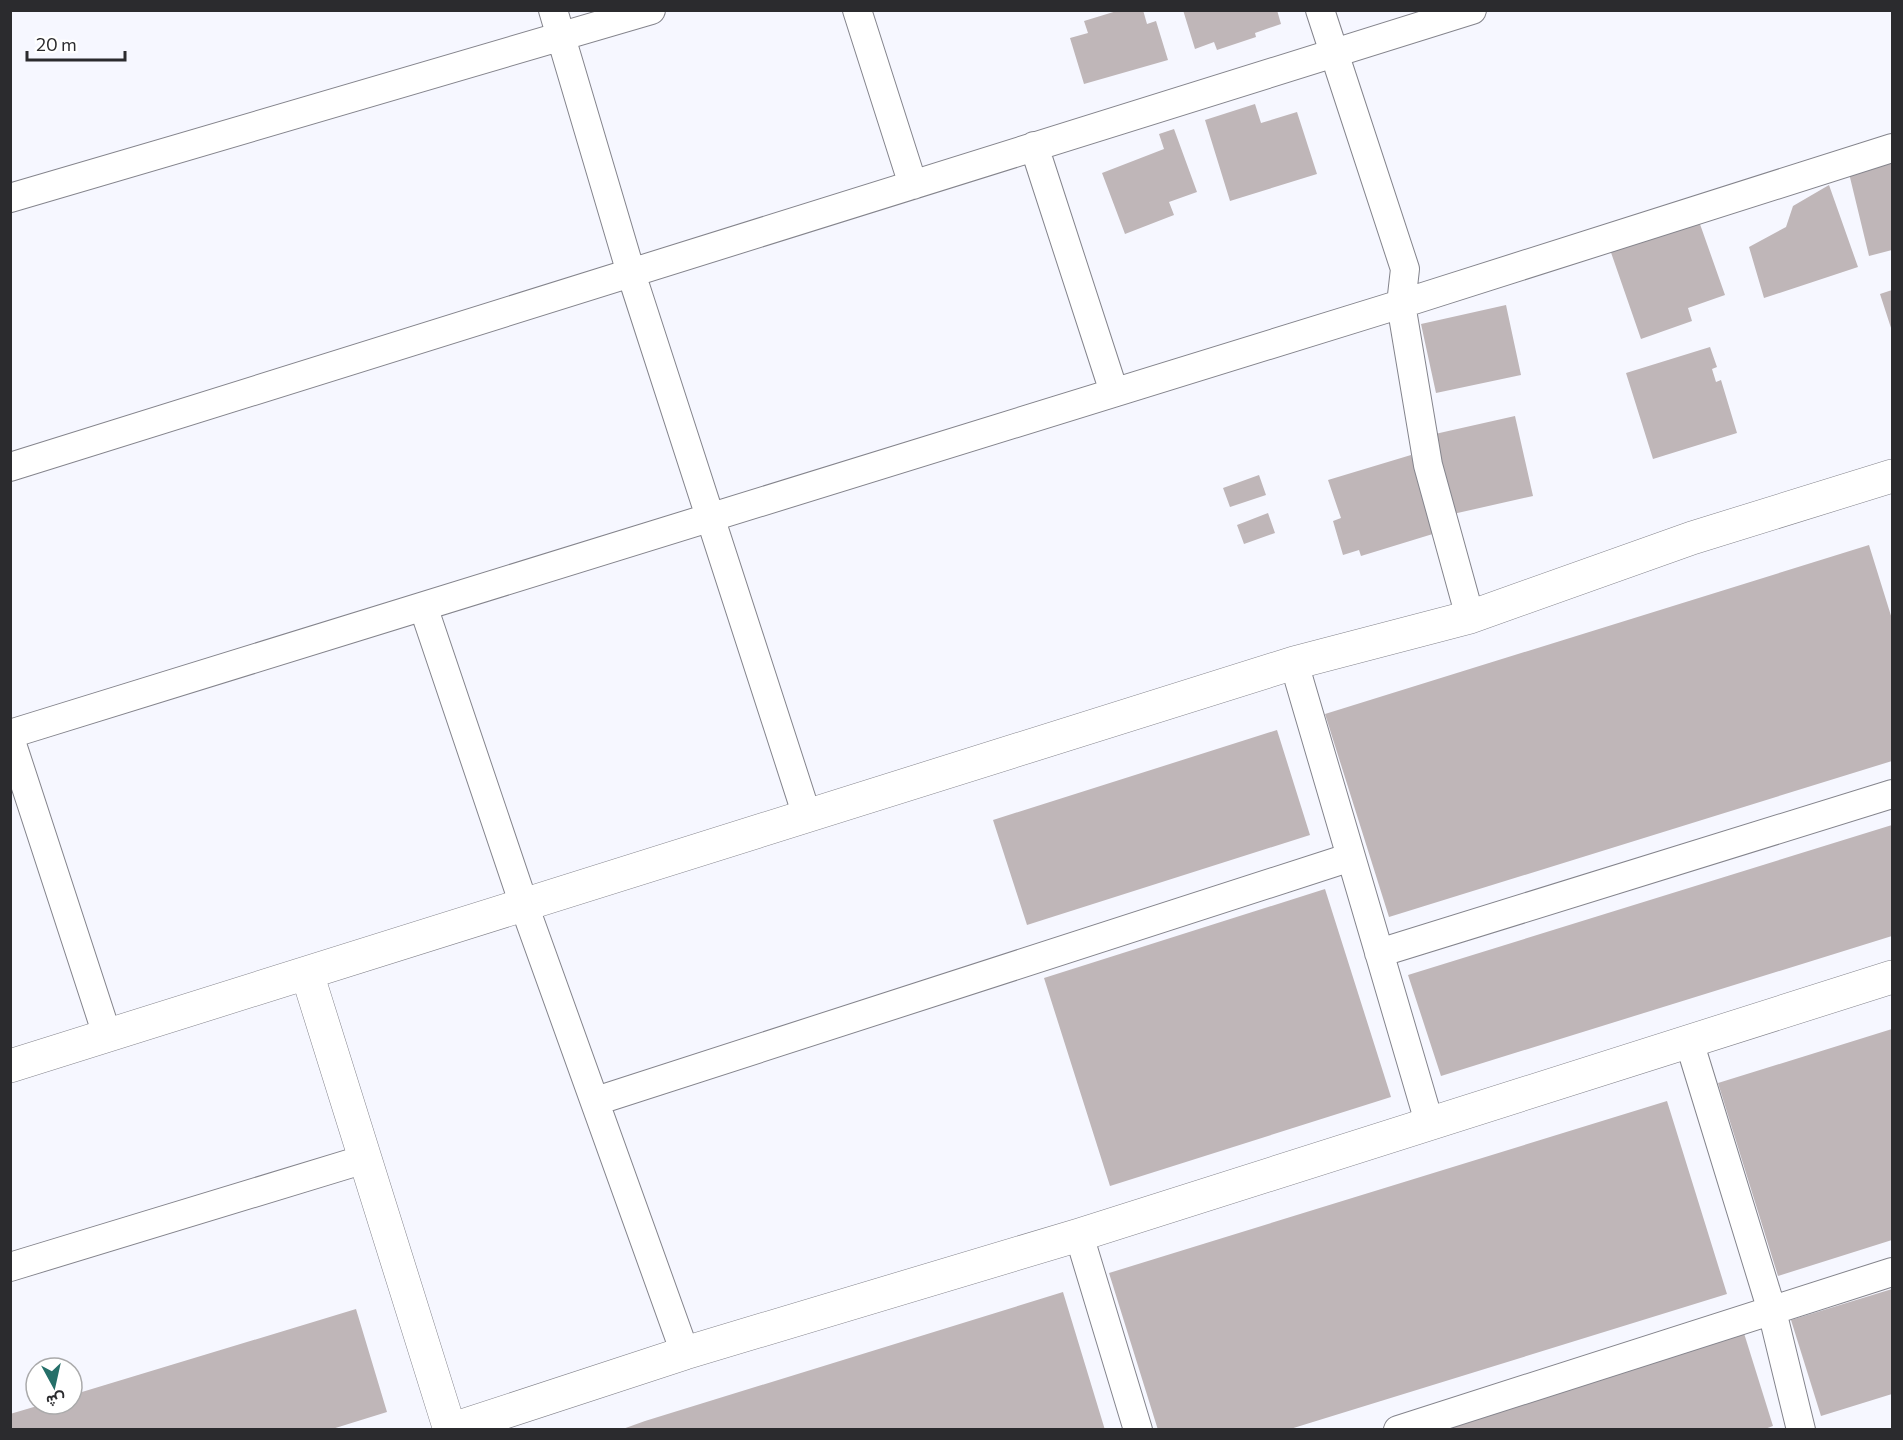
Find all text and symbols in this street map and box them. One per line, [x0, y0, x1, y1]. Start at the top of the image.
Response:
scale bar [27, 24, 124, 62]
text: 20 m [36, 33, 77, 55]
north arrow [24, 1356, 84, 1416]
text: ش [45, 1390, 67, 1412]

